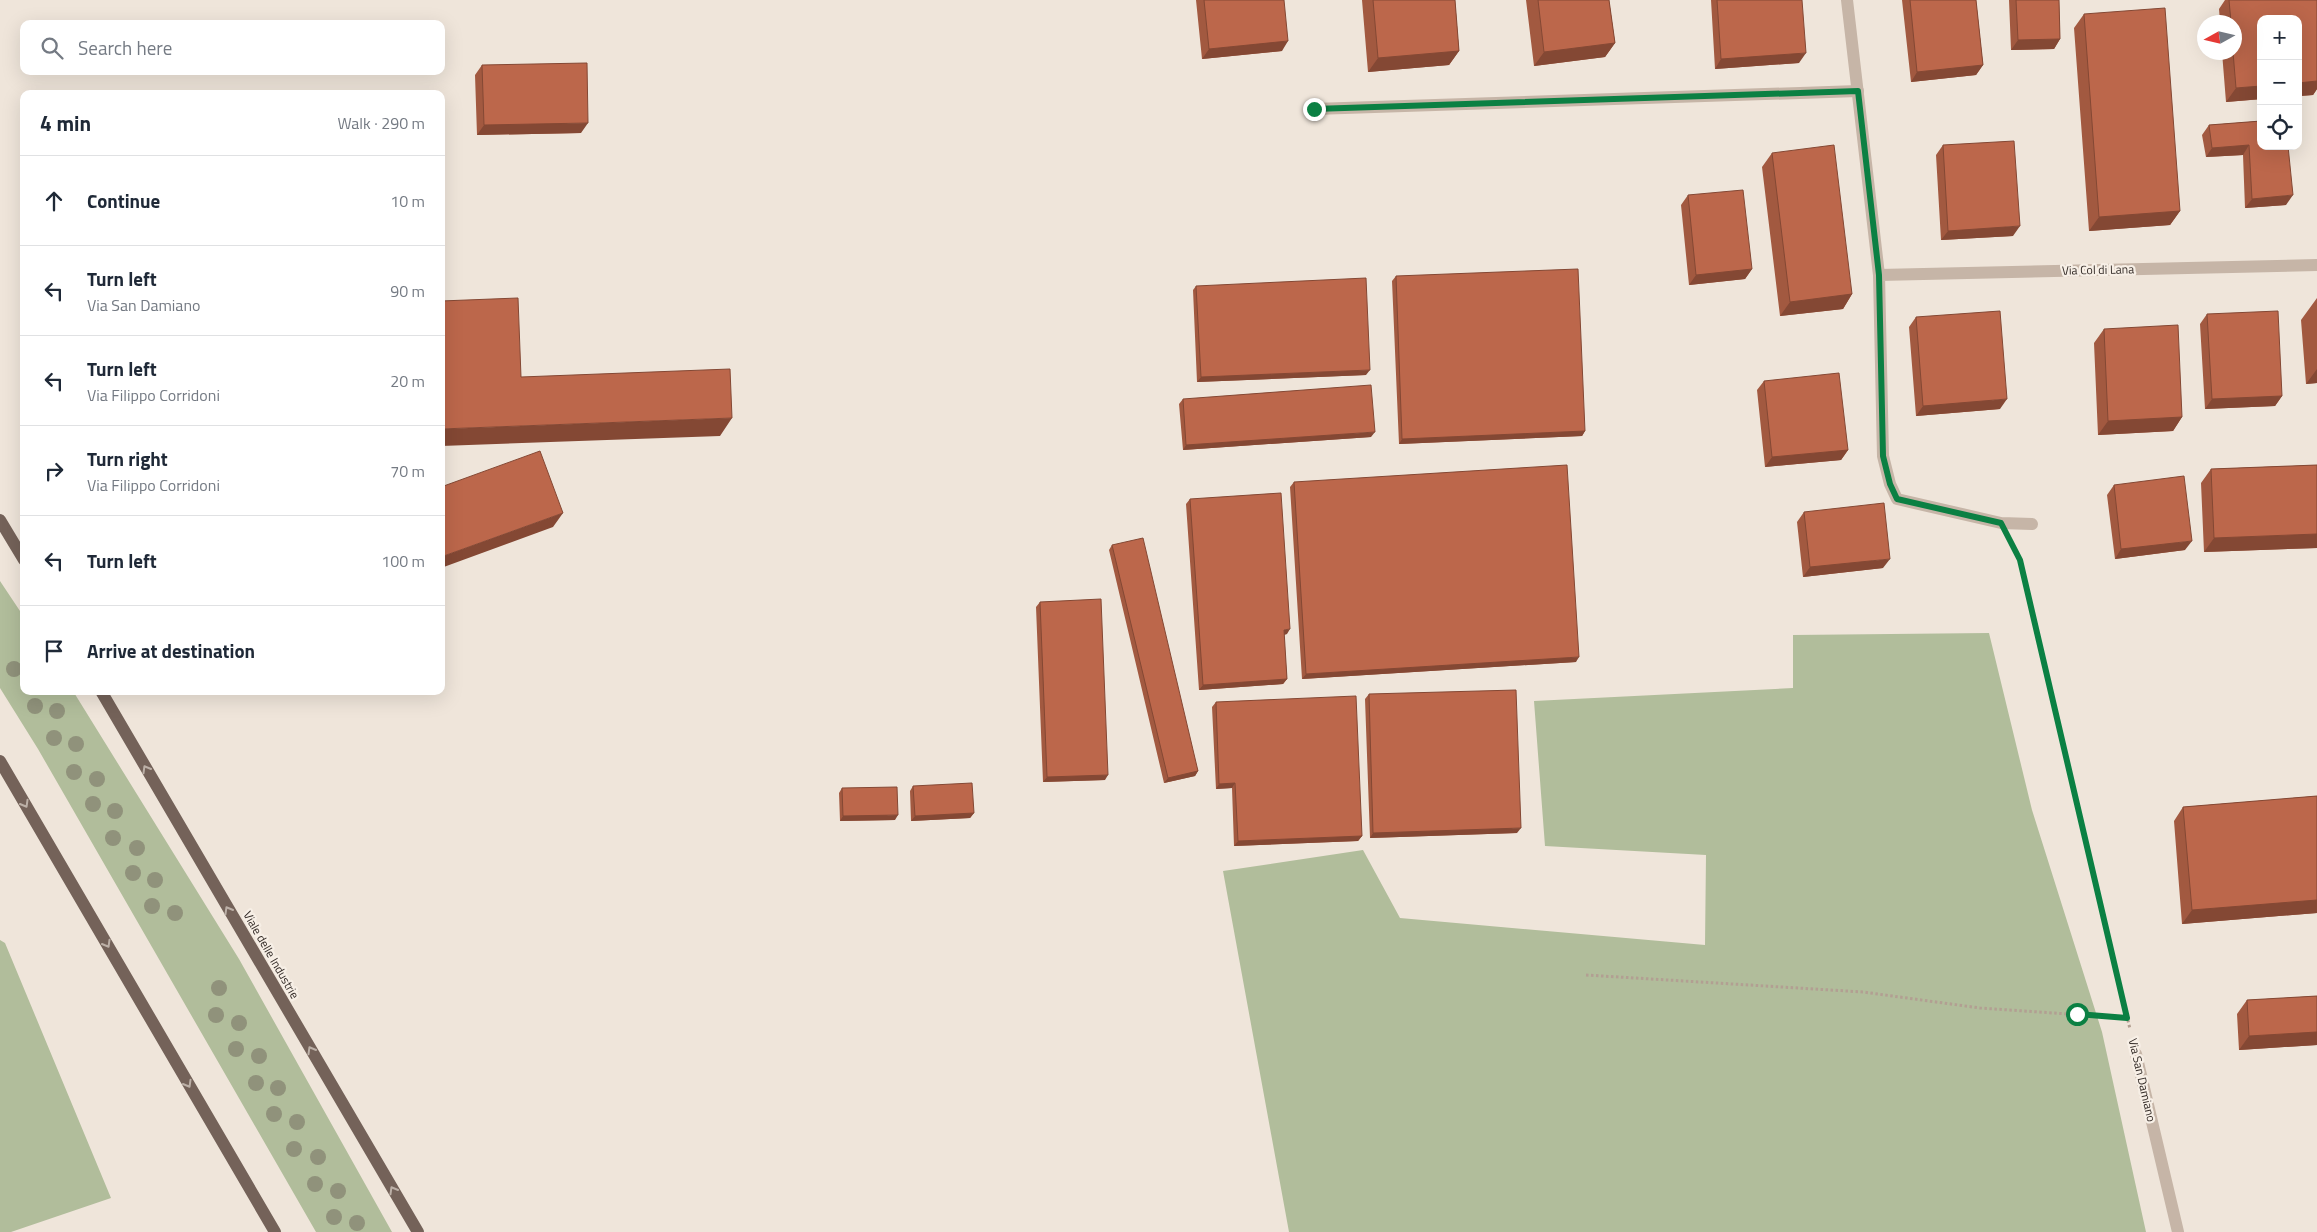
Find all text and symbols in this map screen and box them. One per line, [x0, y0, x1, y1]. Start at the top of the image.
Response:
north arrow [2197, 15, 2242, 60]
map controls [2257, 15, 2302, 150]
button: + [2257, 15, 2302, 60]
search box [20, 20, 445, 75]
text: Search here [78, 33, 172, 62]
icon: search [38, 34, 66, 62]
button: − [2257, 60, 2302, 105]
route end [1303, 98, 1326, 121]
button: locate [2257, 105, 2302, 150]
text: 4 min [40, 107, 91, 139]
text: Walk · 290 m [337, 111, 425, 135]
text: Continue [87, 186, 160, 215]
icon: ahead [40, 187, 68, 215]
text: 10 m [390, 189, 425, 213]
street label: Via Col di Lana [2062, 259, 2134, 280]
text: Turn left [87, 264, 157, 293]
icon: left [40, 277, 68, 305]
text: 90 m [390, 279, 425, 303]
text: Via San Damiano [87, 293, 200, 317]
text: Turn left [87, 354, 157, 383]
icon: left [40, 367, 68, 395]
text: 20 m [390, 369, 425, 393]
text: Via Filippo Corridoni [87, 383, 220, 407]
text: Turn right [87, 444, 168, 473]
icon: right [40, 457, 68, 485]
text: 70 m [390, 459, 425, 483]
text: Via Filippo Corridoni [87, 473, 220, 497]
text: Turn left [87, 546, 157, 575]
icon: left [40, 547, 68, 575]
text: 100 m [381, 549, 425, 573]
text: Arrive at destination [87, 636, 255, 665]
icon: arrive [40, 637, 68, 665]
one-way arrow [143, 766, 153, 775]
one-way arrow [18, 798, 28, 807]
one-way arrow [225, 906, 235, 915]
street label: Viale delle Industrie [239, 907, 304, 1002]
one-way arrow [100, 938, 110, 947]
route start [2066, 1003, 2089, 1026]
street label: Via San Damiano [2124, 1036, 2161, 1123]
one-way arrow [307, 1046, 317, 1055]
one-way arrow [182, 1079, 192, 1088]
one-way arrow [389, 1186, 399, 1195]

